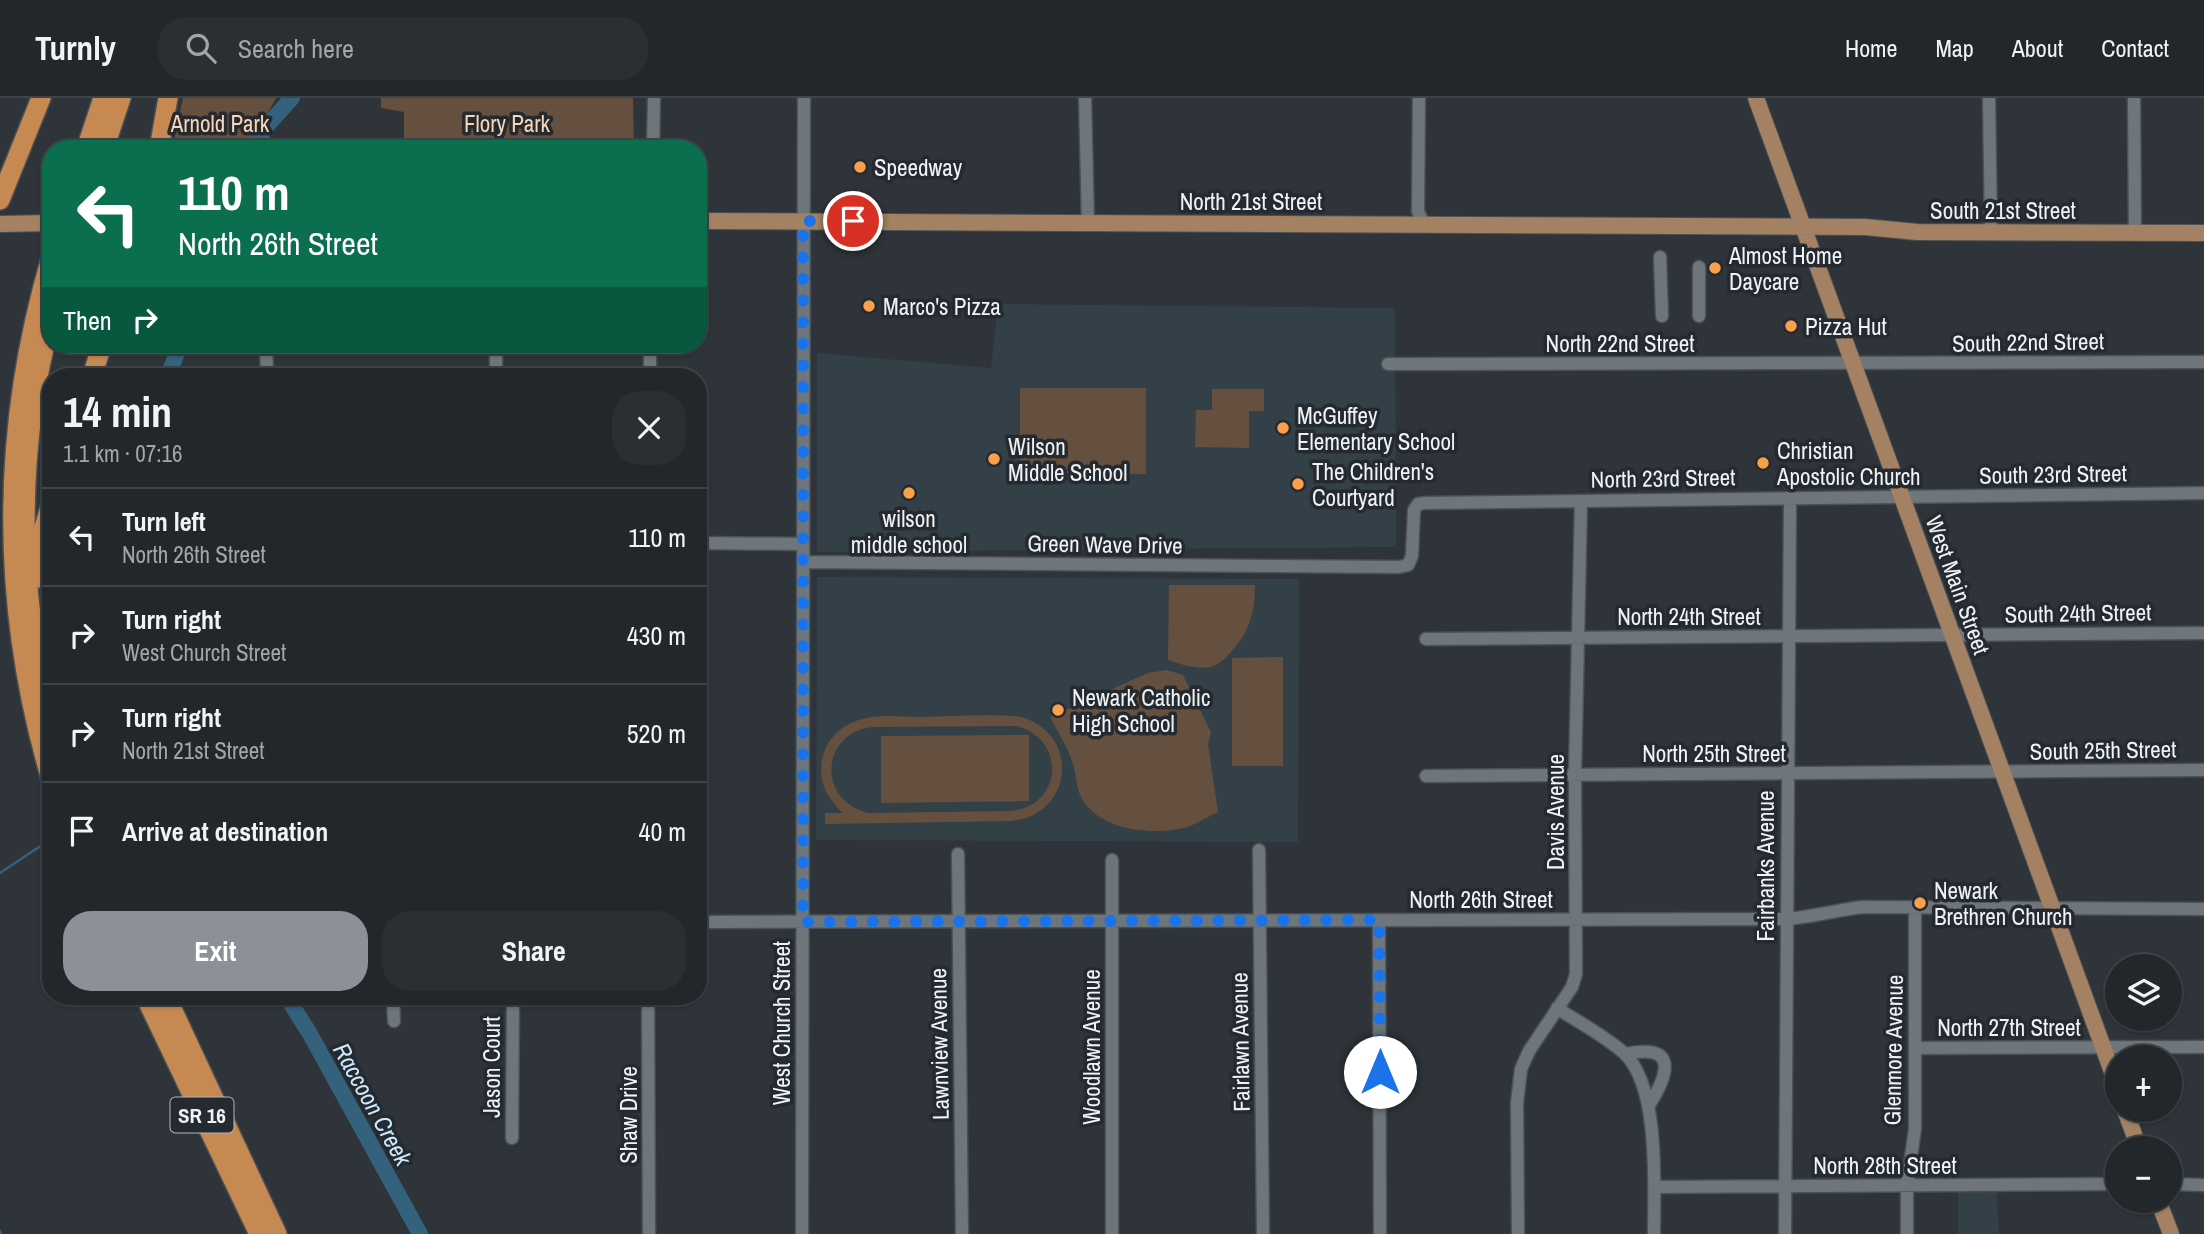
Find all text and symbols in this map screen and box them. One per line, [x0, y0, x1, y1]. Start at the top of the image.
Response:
search box [158, 17, 648, 80]
text: Turnly [35, 26, 116, 70]
icon: search [182, 29, 220, 67]
text: Search here [238, 31, 354, 66]
text: Home [1845, 32, 1897, 64]
text: Map [1935, 32, 1974, 64]
text: About [2012, 32, 2063, 64]
text: Contact [2101, 32, 2169, 64]
park label: Arnold Park [170, 108, 270, 139]
park label: Flory Park [464, 108, 551, 139]
place label: Speedway [874, 152, 963, 183]
text: 110 m [178, 159, 290, 225]
marker: Speedway [852, 159, 868, 175]
icon: left [63, 168, 154, 259]
street label: North 21st Street [1180, 186, 1322, 217]
pin [823, 191, 883, 251]
street label: South 21st Street [1930, 195, 2076, 226]
icon: arrive [834, 202, 872, 240]
text: North 26th Street [178, 222, 378, 265]
place label: Almost Home Daycare [1728, 240, 1842, 297]
marker: Almost Home Daycare [1707, 260, 1723, 276]
place label: Marco's Pizza [883, 291, 1001, 322]
marker: Marco's Pizza [861, 298, 877, 314]
icon: right [126, 301, 164, 339]
text: Then [63, 303, 112, 338]
place label: Pizza Hut [1805, 311, 1887, 342]
marker: Pizza Hut [1783, 318, 1799, 334]
street label: South 22nd Street [1952, 325, 2104, 359]
street label: North 22nd Street [1546, 328, 1694, 359]
text: 14 min [63, 384, 172, 440]
button: close [612, 391, 686, 465]
place label: McGuffey Elementary School [1297, 400, 1455, 457]
marker: McGuffey Elementary School [1275, 420, 1291, 436]
place label: Wilson Middle School [1008, 431, 1128, 488]
place label: Christian Apostolic Church [1776, 435, 1921, 492]
text: 1.1 km · 07:16 [63, 438, 183, 469]
marker: Wilson Middle School [986, 451, 1002, 467]
marker: Christian Apostolic Church [1755, 455, 1771, 471]
place label: The Children's Courtyard [1312, 456, 1434, 513]
street label: South 23rd Street [1979, 457, 2127, 491]
street label: North 23rd Street [1590, 461, 1736, 495]
marker: The Children's Courtyard [1290, 476, 1306, 492]
marker: wilson middle school [901, 485, 917, 501]
place label: wilson middle school [851, 503, 967, 560]
text: Turn left [122, 504, 206, 539]
street label: West Main Street [1919, 511, 1997, 659]
icon: left [63, 518, 101, 556]
text: 110 m [628, 520, 686, 555]
street label: Green Wave Drive [1027, 527, 1183, 561]
text: North 26th Street [122, 539, 266, 570]
street label: South 24th Street [2004, 596, 2152, 630]
street label: North 24th Street [1617, 601, 1761, 632]
text: Turn right [122, 602, 221, 637]
icon: right [63, 616, 101, 654]
text: 430 m [627, 618, 686, 653]
text: West Church Street [122, 637, 286, 668]
place label: Newark Catholic High School [1072, 682, 1210, 739]
text: Turn right [122, 700, 221, 735]
marker: Newark Catholic High School [1050, 702, 1066, 718]
icon: right [63, 714, 101, 752]
text: 520 m [627, 716, 686, 751]
street label: South 25th Street [2029, 733, 2177, 767]
text: North 21st Street [122, 735, 265, 766]
street label: North 25th Street [1642, 738, 1786, 769]
street label: Davis Avenue [1540, 754, 1571, 870]
street label: Fairbanks Avenue [1750, 791, 1781, 941]
icon: arrive [63, 812, 101, 850]
text: Arrive at destination [122, 814, 328, 849]
text: 40 m [639, 814, 686, 849]
place label: Newark Brethren Church [1934, 875, 2072, 932]
street label: North 26th Street [1409, 884, 1553, 915]
marker: Newark Brethren Church [1912, 895, 1928, 911]
button: Exit [63, 911, 368, 991]
button: Share [382, 911, 686, 991]
street label: West Church Street [766, 941, 797, 1105]
map controls [2105, 954, 2182, 1213]
button: layers [2105, 954, 2182, 1031]
street label: Lawnview Avenue [922, 968, 956, 1120]
street label: Woodlawn Avenue [1076, 969, 1107, 1125]
street label: Fairlawn Avenue [1223, 972, 1257, 1112]
street label: Glenmore Avenue [1876, 974, 1910, 1126]
street label: North 27th Street [1937, 1012, 2081, 1043]
street label: Jason Court [476, 1016, 507, 1118]
position arrow [1343, 1035, 1417, 1109]
water label: Raccoon Creek [326, 1037, 420, 1172]
button: + [2105, 1045, 2182, 1122]
street label: Shaw Drive [613, 1066, 644, 1164]
road number: SR 16 [170, 1098, 234, 1132]
button: − [2105, 1136, 2182, 1213]
street label: North 28th Street [1813, 1150, 1957, 1181]

